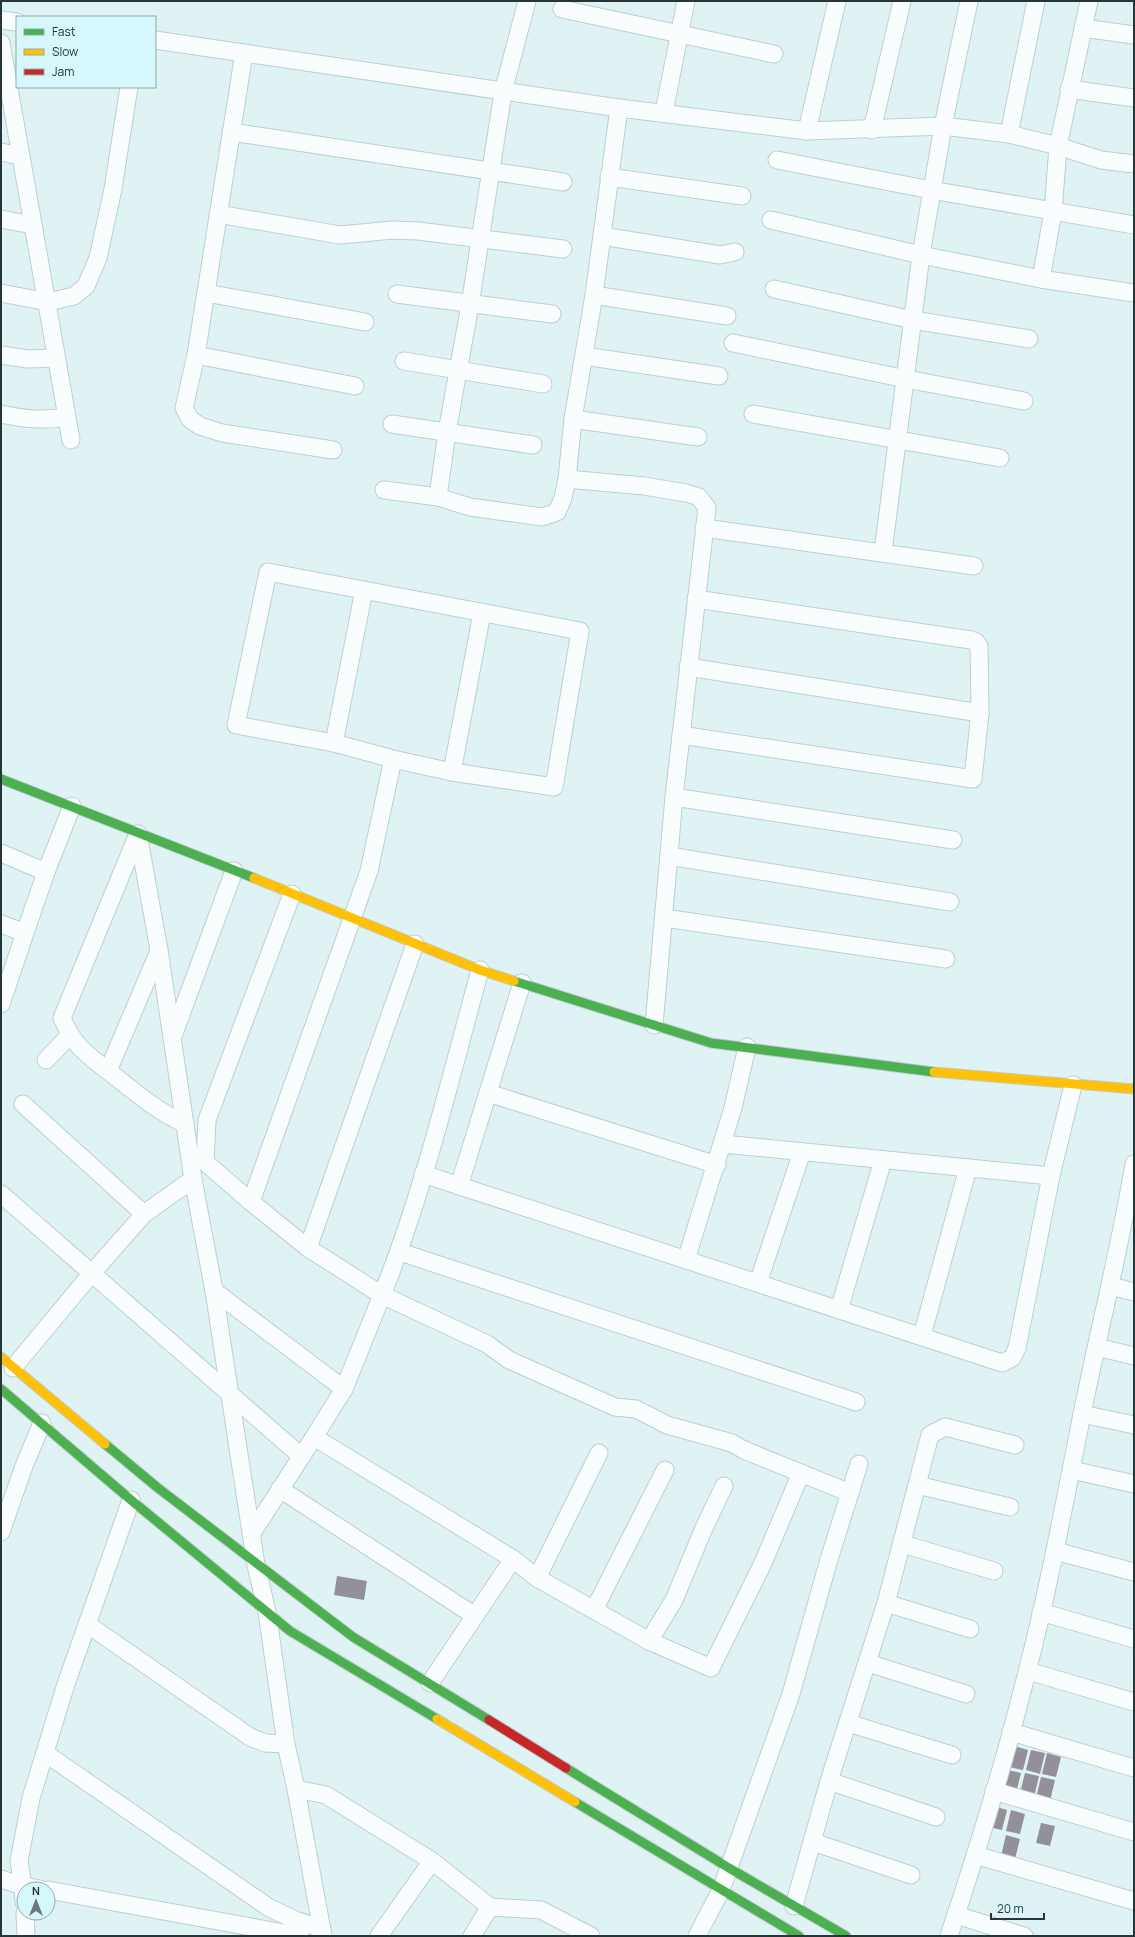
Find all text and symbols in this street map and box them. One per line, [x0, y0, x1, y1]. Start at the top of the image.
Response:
legend [16, 16, 156, 88]
text: Fast [52, 23, 76, 40]
text: Slow [52, 43, 78, 60]
text: Jam [52, 63, 74, 80]
north arrow [16, 1881, 56, 1921]
text: N [32, 1883, 40, 1898]
scale bar [991, 1895, 1044, 1921]
text: 20 m [997, 1900, 1024, 1917]

